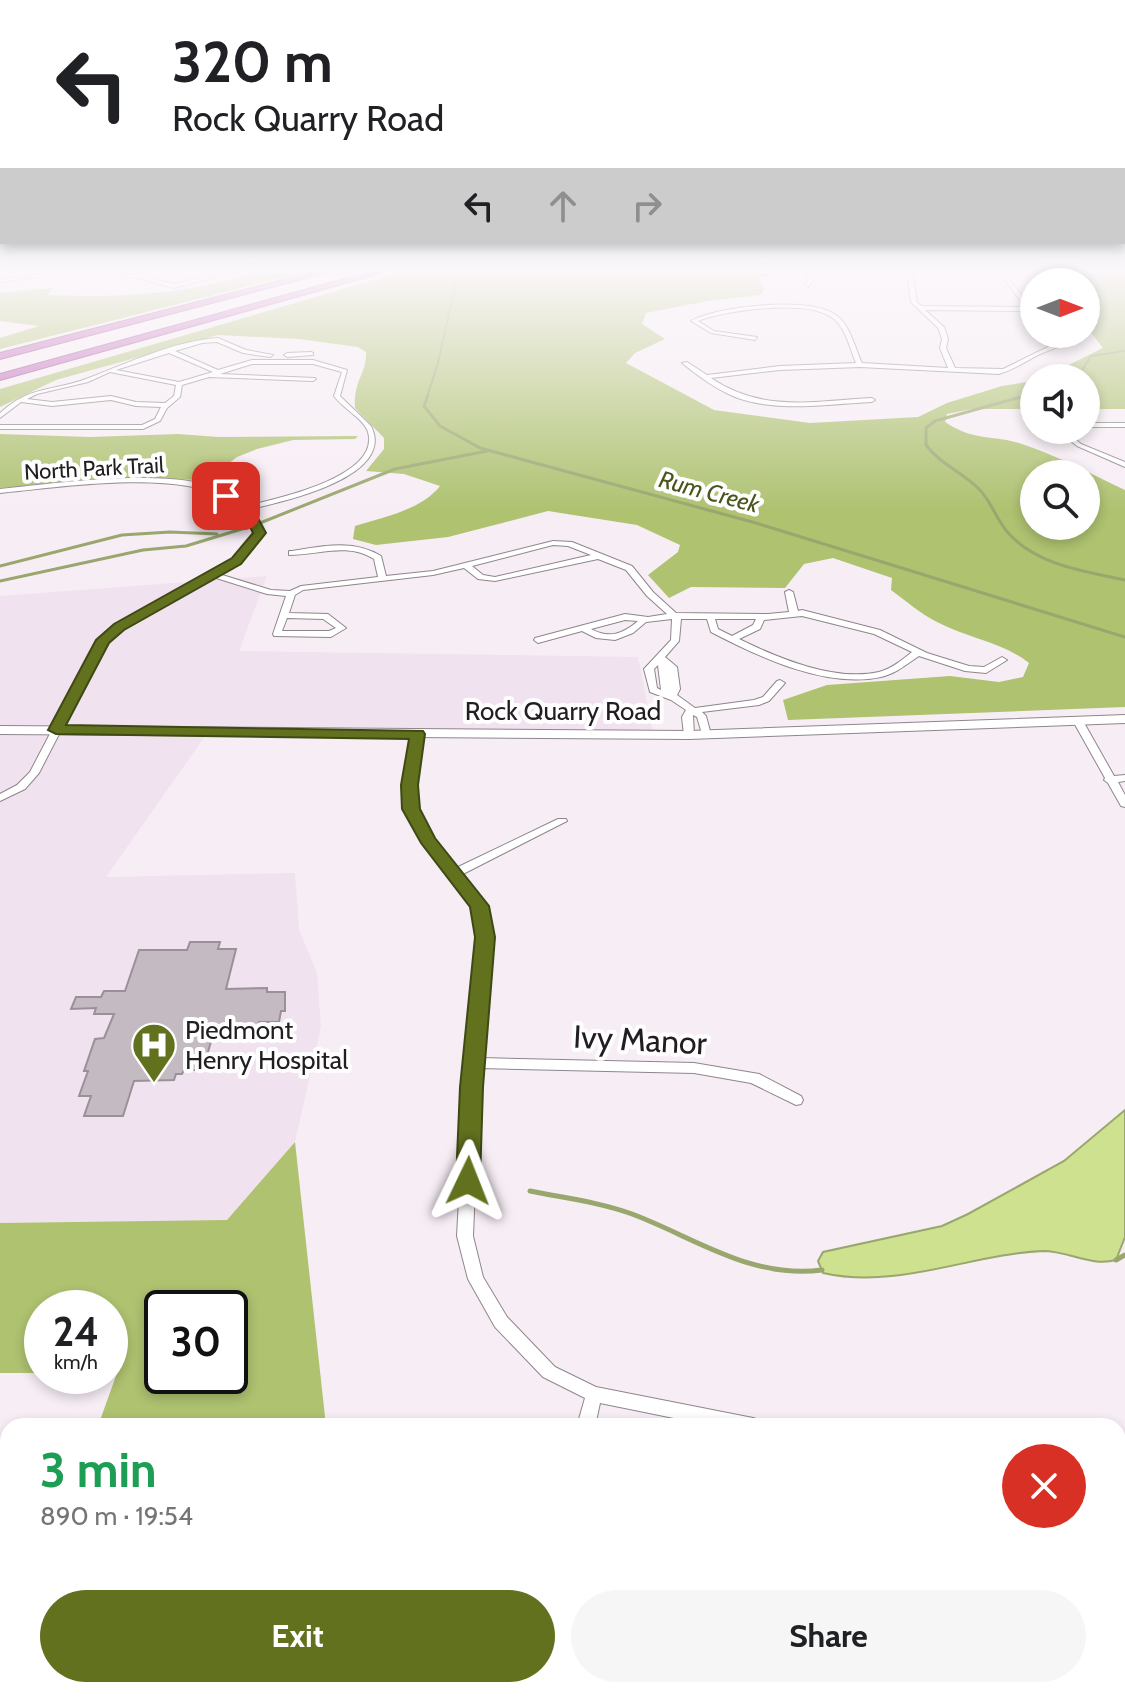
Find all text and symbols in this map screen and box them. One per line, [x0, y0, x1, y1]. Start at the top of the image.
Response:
text: 320 m [172, 28, 333, 96]
icon: left [40, 32, 144, 136]
text: Rock Quarry Road [172, 96, 444, 140]
icon: left [457, 184, 501, 228]
icon: ahead [541, 184, 585, 228]
icon: right [625, 184, 669, 228]
north arrow [1020, 268, 1100, 348]
map controls [1020, 268, 1100, 540]
button: sound [1020, 364, 1100, 444]
street label: North Park Trail [23, 451, 165, 486]
button: search [1020, 460, 1100, 540]
pin [192, 462, 260, 530]
water label: Rum Creek [656, 464, 763, 519]
icon: arrive [204, 474, 248, 518]
street label: Rock Quarry Road [465, 695, 661, 727]
place label: Piedmont Henry Hospital [185, 1014, 348, 1076]
street label: Ivy Manor [572, 1017, 709, 1063]
hospital icon: Piedmont Henry Hospital [130, 1021, 178, 1084]
position arrow [426, 1139, 510, 1223]
speed limit sign: 30 [144, 1290, 248, 1394]
text: 24 [53, 1307, 99, 1356]
text: km/h [54, 1350, 98, 1374]
text: 3 min [40, 1441, 156, 1499]
button: close [1002, 1444, 1086, 1528]
text: 890 m · 19:54 [40, 1500, 193, 1532]
button: Exit [40, 1590, 555, 1682]
button: Share [571, 1590, 1086, 1682]

